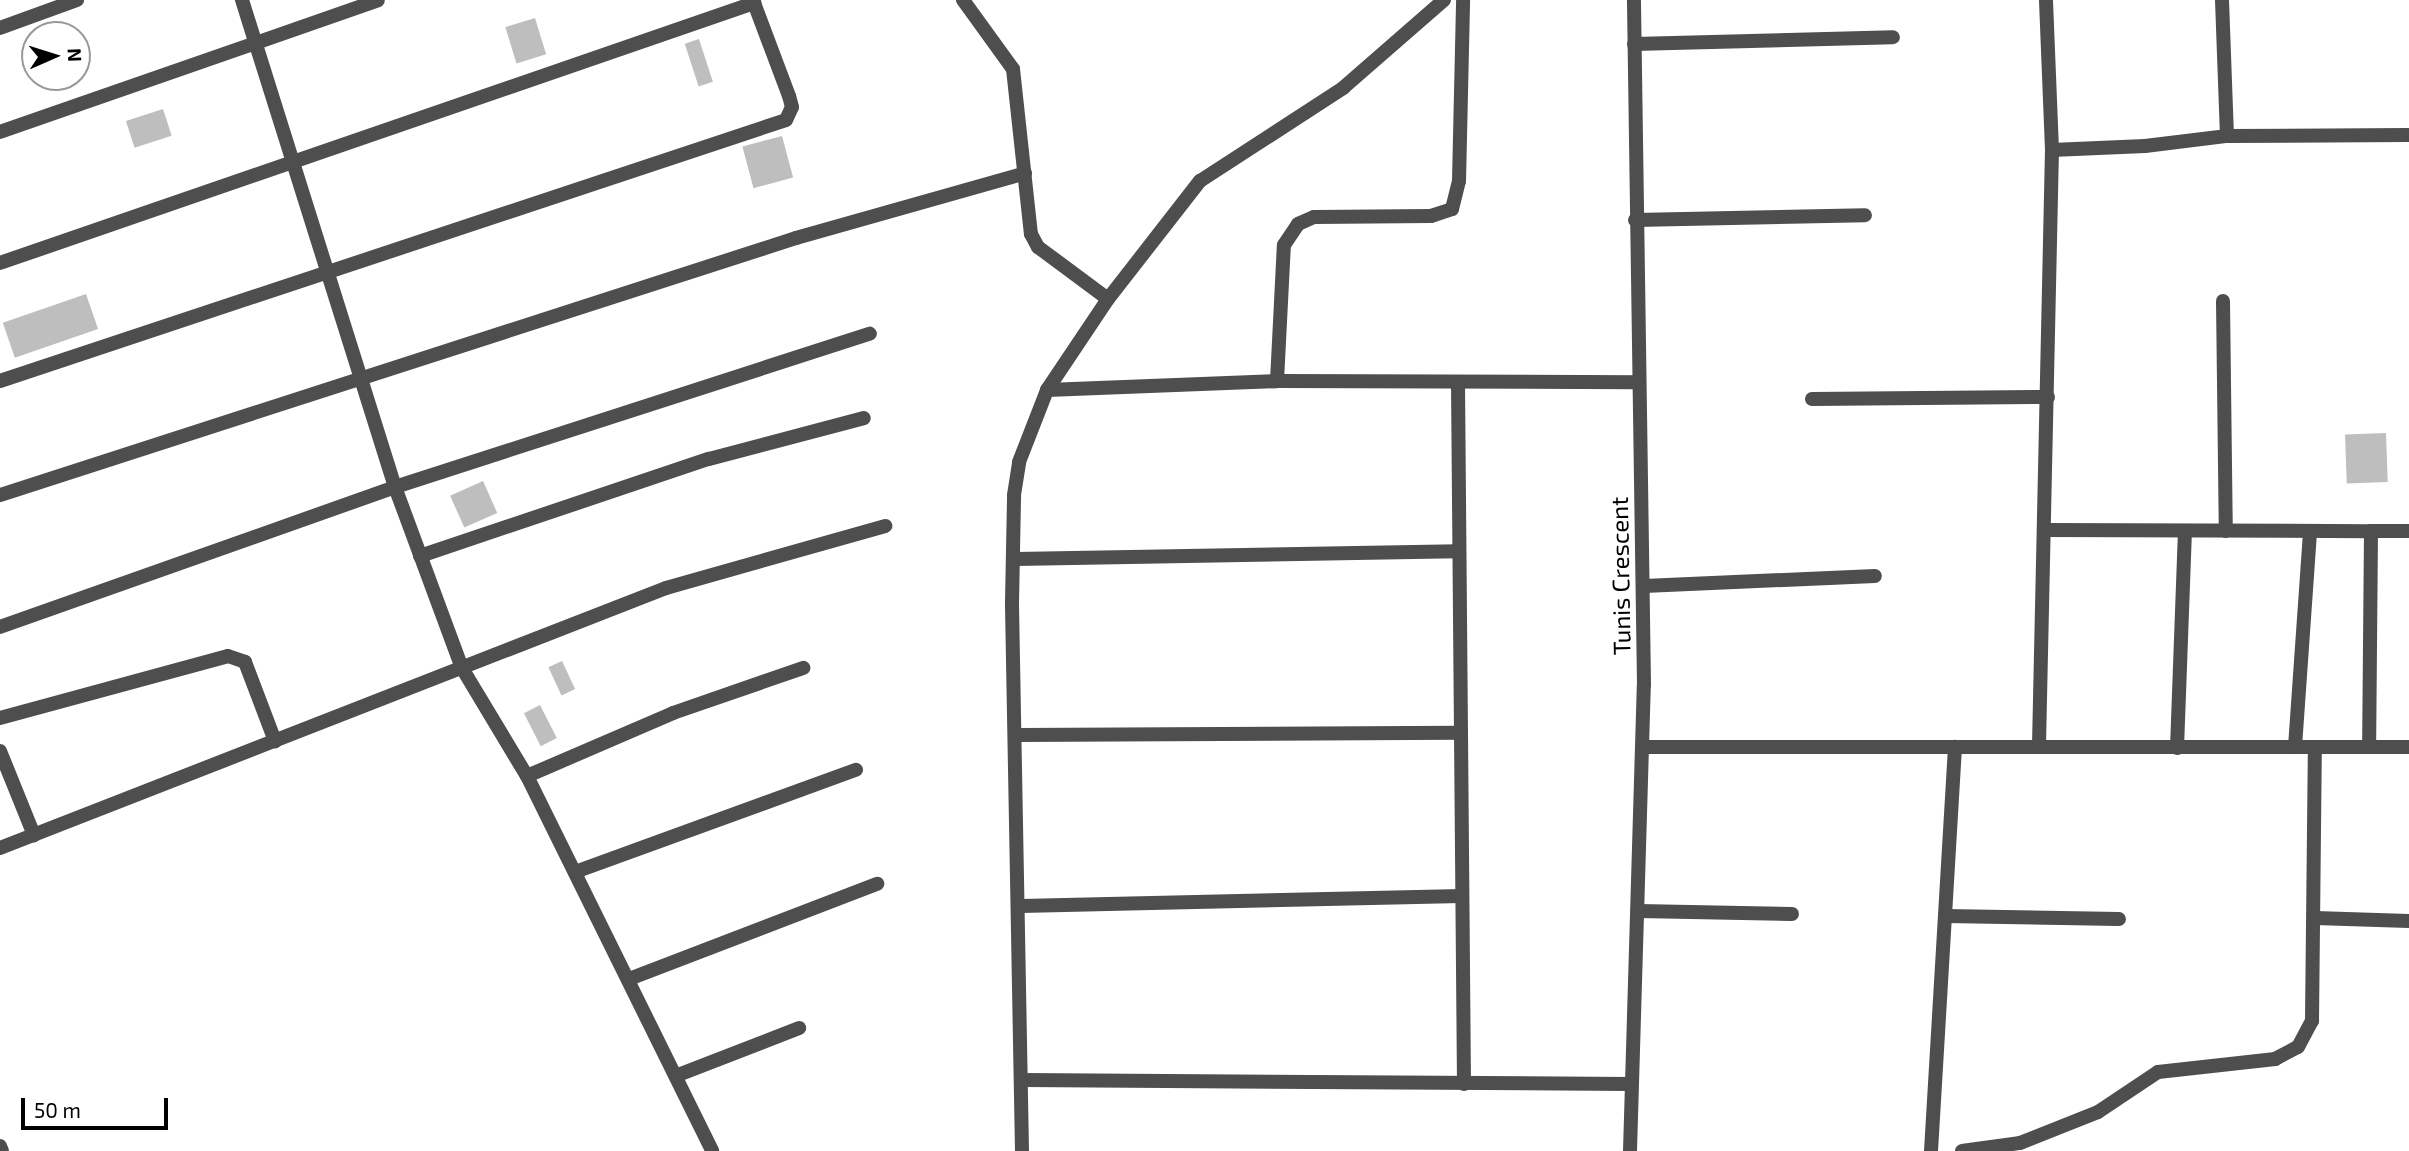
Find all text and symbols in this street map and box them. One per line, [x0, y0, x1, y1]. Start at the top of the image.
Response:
north arrow [21, 21, 91, 91]
text: N [64, 48, 87, 62]
street label: Tunis Crescent [1604, 497, 1636, 655]
scale bar [24, 1084, 172, 1128]
text: 50 m [34, 1097, 81, 1122]

